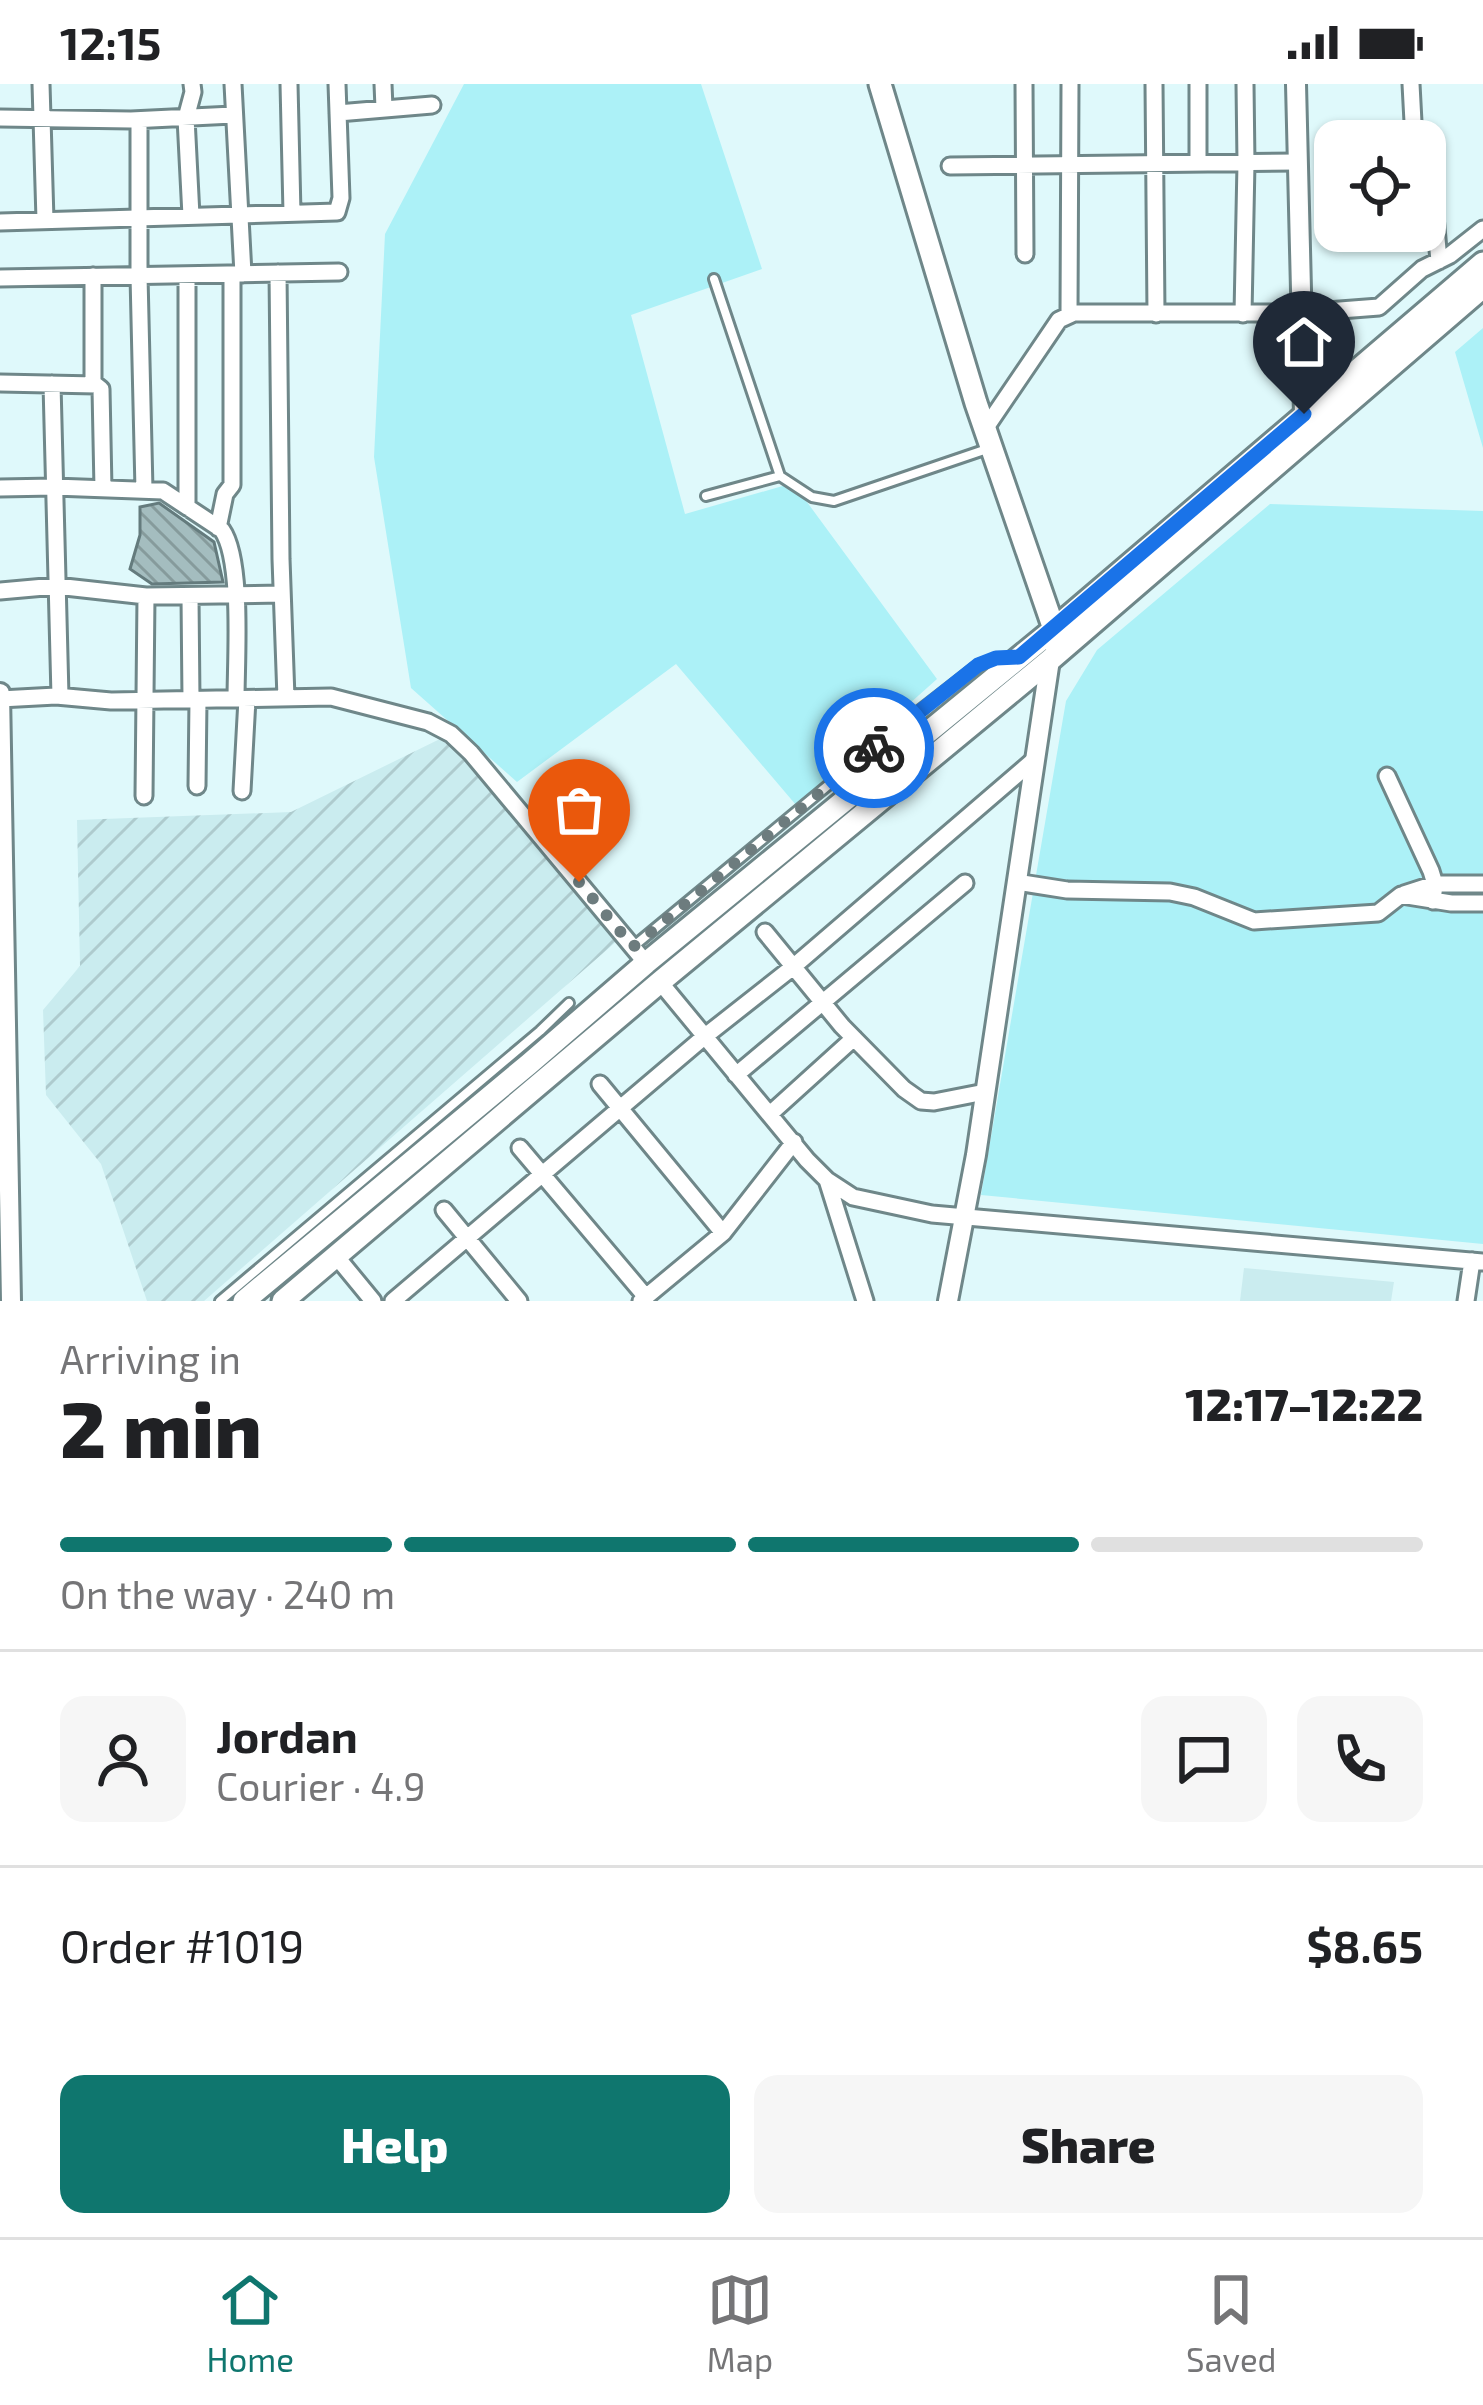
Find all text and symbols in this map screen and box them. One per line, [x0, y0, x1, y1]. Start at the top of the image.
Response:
text: 12:15 [60, 15, 161, 69]
map controls [1314, 120, 1446, 252]
button: locate [1314, 120, 1446, 252]
pin [1253, 291, 1355, 414]
icon: home [1271, 309, 1337, 375]
courier [814, 688, 934, 808]
icon: bike [841, 715, 907, 781]
pin [528, 759, 630, 882]
icon: bag [546, 777, 612, 843]
text: Arriving in [60, 1335, 241, 1382]
text: 12:17–12:22 [1185, 1376, 1423, 1430]
text: 2 min [60, 1380, 262, 1474]
text: On the way · 240 m [60, 1570, 395, 1617]
button: person [60, 1696, 186, 1822]
button: chat [1141, 1696, 1267, 1822]
button: phone [1297, 1696, 1423, 1822]
text: Jordan [216, 1708, 358, 1762]
text: Courier · 4.9 [216, 1762, 426, 1809]
text: Order #1019 [60, 1918, 304, 1972]
text: $8.65 [1306, 1918, 1423, 1972]
button: Help [60, 2075, 730, 2213]
button: Share [754, 2075, 1423, 2213]
tab: Home [206, 2267, 294, 2379]
tab: Map [707, 2267, 773, 2379]
tab: Saved [1186, 2267, 1277, 2379]

